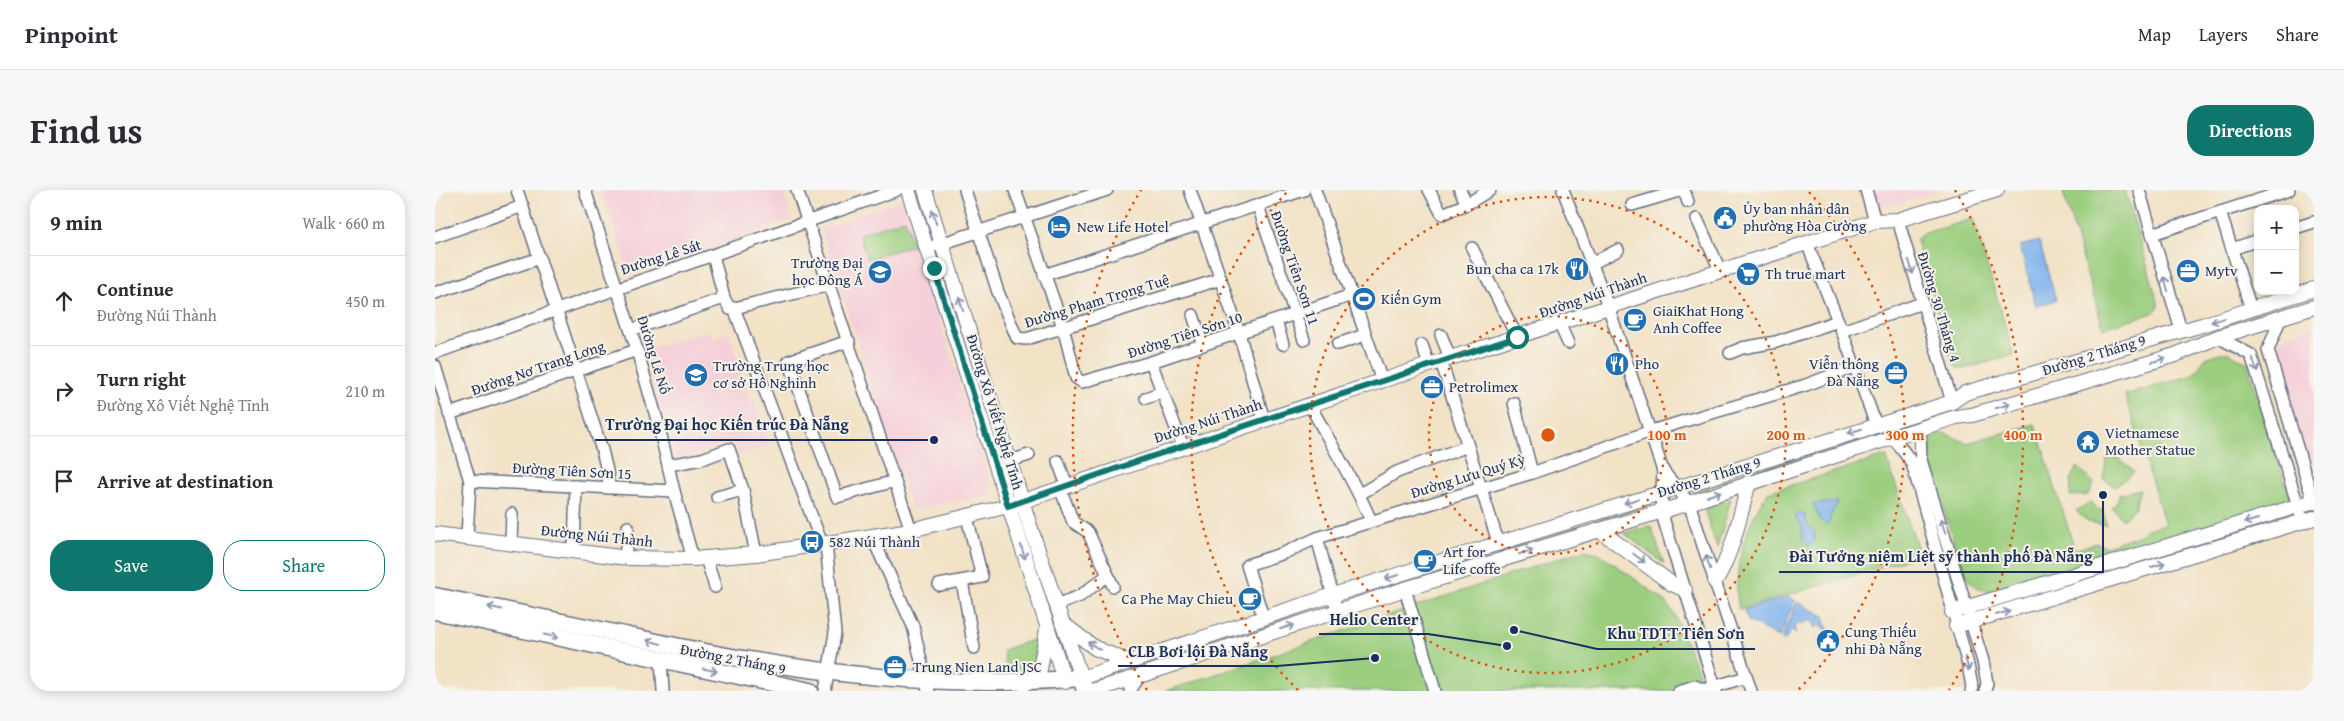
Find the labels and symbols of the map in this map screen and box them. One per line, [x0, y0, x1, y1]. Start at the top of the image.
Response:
place label: Ủy ban nhân dân phường Hòa Cường [1743, 198, 1867, 236]
public building icon: Ủy ban nhân dân phường Hòa Cường [1712, 205, 1738, 231]
street label: Đường Tiên Sơn 11 [1266, 208, 1325, 328]
one-way arrow [928, 209, 938, 225]
hotel icon: New Life Hotel [1046, 214, 1072, 240]
place label: New Life Hotel [1077, 216, 1169, 237]
street label: Đường Lê Sát [618, 233, 704, 279]
street label: Đường 30 Tháng 4 [1913, 249, 1966, 365]
place label: Trường Đại học Đông Á [791, 252, 863, 290]
restaurant icon: Bun cha ca 17k [1564, 256, 1590, 282]
route end [923, 257, 946, 280]
place label: Bun cha ca 17k [1466, 258, 1559, 279]
one-way arrow [1907, 258, 1917, 274]
office icon: Mytv [2175, 258, 2201, 284]
school or university icon: Trường Đại học Đông Á [867, 259, 893, 285]
place label: Mytv [2205, 260, 2238, 281]
supermarket icon: Th true mart [1735, 261, 1761, 287]
place label: Th true mart [1765, 263, 1847, 284]
street label: Đường Núi Thành [1536, 266, 1650, 323]
street label: Đường Phạm Trọng Tuệ [1022, 269, 1172, 333]
one-way arrow [2161, 276, 2170, 292]
sports icon: Kiến Gym [1351, 286, 1377, 312]
place label: Kiến Gym [1381, 288, 1442, 309]
one-way arrow [956, 297, 966, 313]
place label: GiaiKhat Hong Anh Coffee [1653, 300, 1744, 338]
street label: Đường Tiên Sơn 10 [1125, 306, 1245, 363]
cafe icon: GiaiKhat Hong Anh Coffee [1622, 307, 1648, 333]
street label: Đường Lê Nổ [633, 313, 676, 397]
one-way arrow [2210, 315, 2226, 325]
route start [1506, 326, 1529, 349]
street label: Đường 2 Tháng 9 [2040, 329, 2148, 380]
street label: Đường Xô Viết Nghệ Tĩnh [962, 332, 1029, 493]
street label: Đường Nơ Trang Lơng [468, 335, 608, 400]
restaurant icon: Pho [1604, 351, 1630, 377]
place label: Pho [1635, 353, 1659, 374]
place label: Viễn thông Đà Nẵng [1809, 353, 1880, 391]
place label: Trường Trung học cơ sở Hồ Nghinh [713, 355, 830, 393]
one-way arrow [2150, 355, 2166, 364]
one-way arrow [2251, 357, 2260, 372]
office icon: Viễn thông Đà Nẵng [1883, 360, 1909, 386]
school or university icon: Trường Trung học cơ sở Hồ Nghinh [683, 362, 709, 388]
office icon: Petrolimex [1419, 374, 1445, 400]
place label: Petrolimex [1449, 376, 1518, 397]
street label: Đường Núi Thành [1151, 393, 1265, 448]
one-way arrow [1994, 401, 2010, 410]
callout: Trường Đại học Kiến trúc Đà Nẵng [595, 409, 858, 440]
text: Trường Đại học Kiến trúc Đà Nẵng [605, 412, 849, 436]
place label: Vietnamese Mother Statue [2105, 422, 2195, 460]
text: 100 m [1647, 424, 1687, 445]
text: 200 m [1766, 424, 1806, 445]
text: 300 m [1885, 424, 1925, 445]
text: 400 m [2003, 424, 2043, 445]
centre of rings [1539, 426, 1557, 444]
one-way arrow [1847, 427, 1863, 436]
temple icon: Vietnamese Mother Statue [2075, 429, 2101, 455]
street label: Đường Lưu Quý Kỳ [1408, 448, 1528, 503]
street label: Đường 2 Tháng 9 [1655, 451, 1763, 502]
street label: Đường Tiên Sơn 15 [512, 457, 632, 484]
one-way arrow [1706, 489, 1721, 498]
one-way arrow [1623, 497, 1639, 507]
one-way arrow [2244, 516, 2260, 526]
street label: Đường Núi Thành [540, 519, 655, 552]
one-way arrow [1937, 519, 1947, 535]
bus stop icon: 582 Núi Thành [799, 529, 825, 555]
place label: 582 Núi Thành [829, 531, 921, 552]
place label: Art for Life coffe [1443, 541, 1501, 579]
callout: Đài Tưởng niệm Liệt sỹ thành phố Đà Nẵng [1779, 541, 2103, 572]
one-way arrow [1019, 544, 1029, 560]
text: Đài Tưởng niệm Liệt sỹ thành phố Đà Nẵng [1789, 544, 2093, 568]
one-way arrow [1517, 547, 1533, 557]
cafe icon: Art for Life coffe [1412, 548, 1438, 574]
one-way arrow [1632, 553, 1645, 564]
one-way arrow [1703, 554, 1712, 570]
one-way arrow [2150, 560, 2166, 569]
one-way arrow [1385, 572, 1401, 582]
cafe icon: Ca Phe May Chieu [1237, 586, 1263, 612]
place label: Ca Phe May Chieu [1122, 588, 1234, 609]
one-way arrow [487, 603, 503, 612]
callout: Helio Center [1319, 603, 1428, 634]
text: Helio Center [1330, 607, 1419, 631]
one-way arrow [1995, 607, 2011, 617]
callout: Khu TDTT Tiên Sơn [1597, 618, 1755, 649]
one-way arrow [1279, 621, 1295, 631]
text: Khu TDTT Tiên Sơn [1607, 621, 1745, 645]
place label: Cung Thiếu nhi Đà Nẵng [1845, 621, 1922, 659]
public building icon: Cung Thiếu nhi Đà Nẵng [1815, 628, 1841, 654]
one-way arrow [543, 632, 559, 641]
callout: CLB Bơi lội Đà Nẵng [1118, 635, 1277, 666]
one-way arrow [646, 637, 662, 646]
street label: Đường 2 Tháng 9 [679, 638, 788, 679]
text: CLB Bơi lội Đà Nẵng [1128, 639, 1268, 663]
one-way arrow [1087, 640, 1101, 650]
office icon: Trung Nien Land JSC [882, 654, 908, 680]
place label: Trung Nien Land JSC [913, 656, 1042, 677]
one-way arrow [1963, 656, 1972, 672]
one-way arrow [702, 666, 718, 675]

